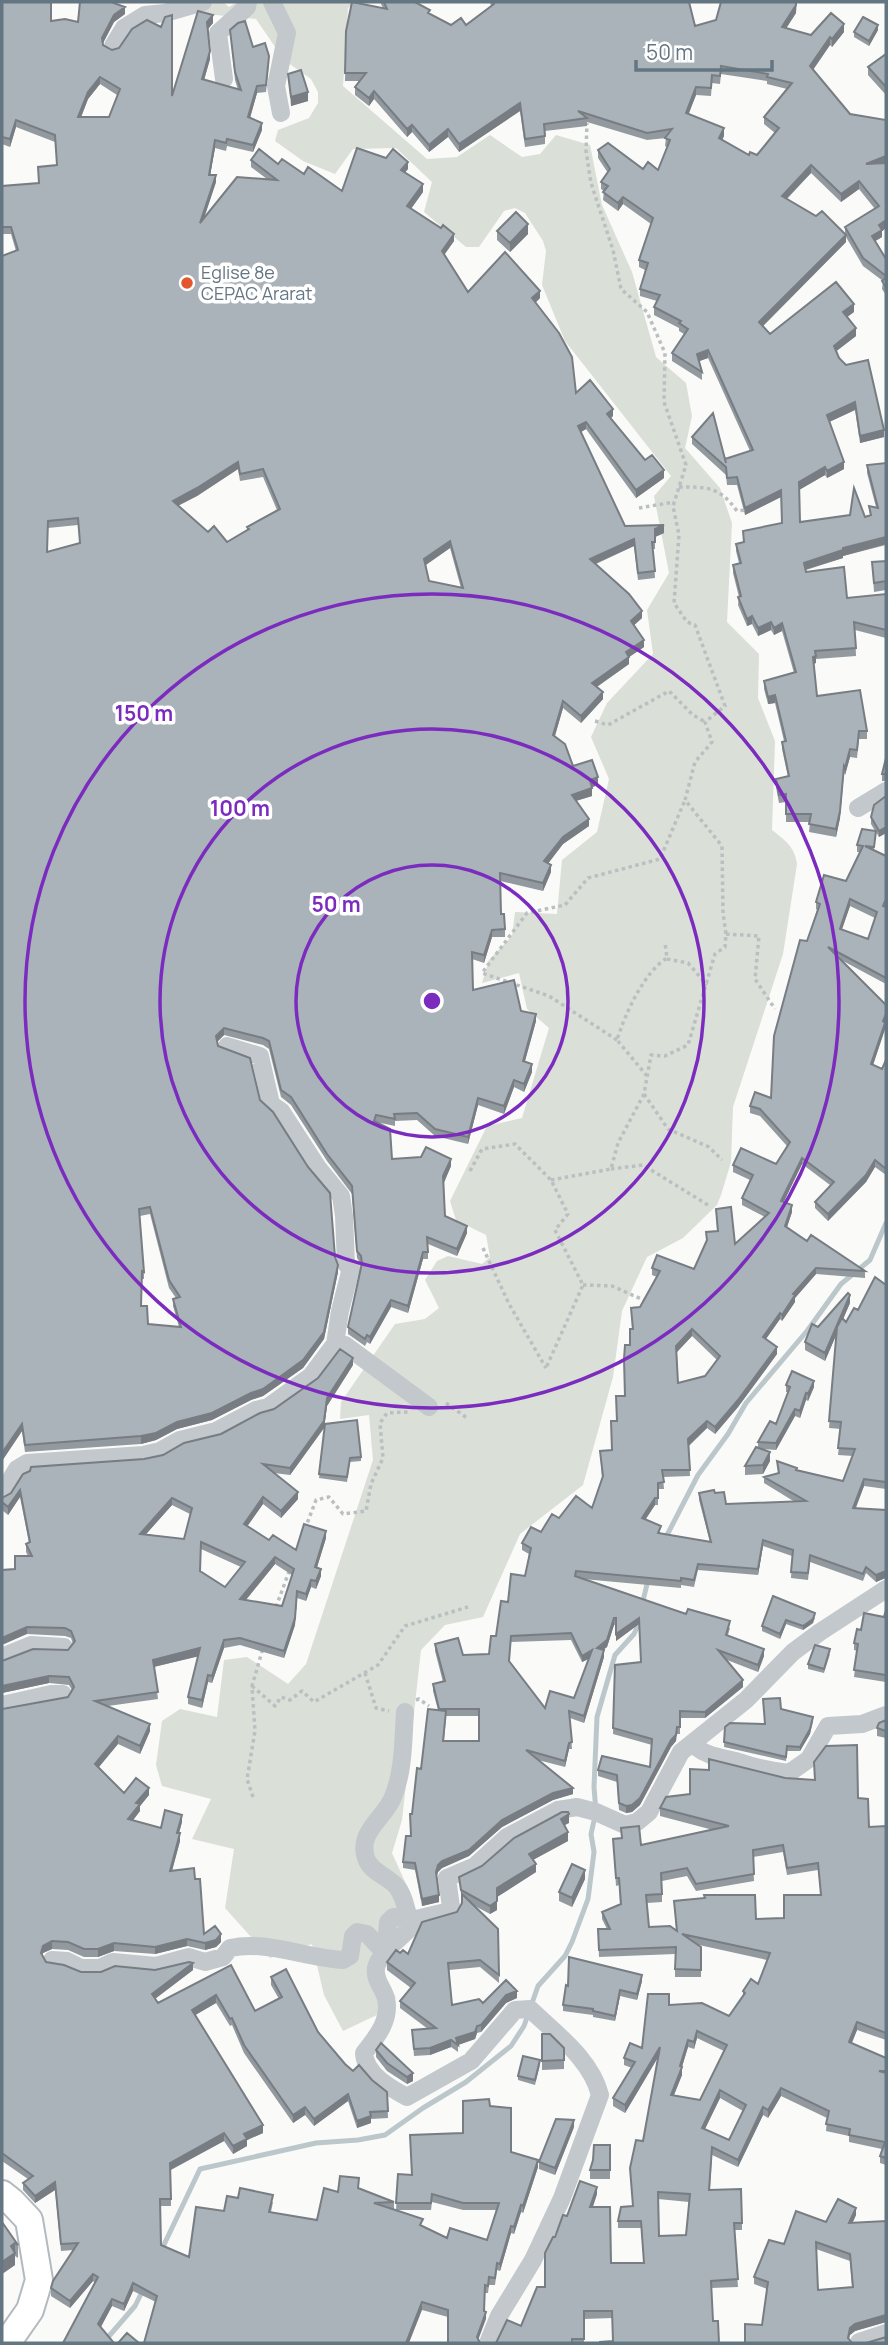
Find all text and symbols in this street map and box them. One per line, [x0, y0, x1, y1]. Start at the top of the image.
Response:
scale bar [636, 28, 772, 72]
text: 50 m [646, 38, 693, 66]
place label: Eglise 8e CEPAC Ararat [201, 260, 313, 305]
marker: Eglise 8e CEPAC Ararat [179, 275, 195, 291]
text: 150 m [115, 699, 173, 727]
text: 100 m [210, 794, 270, 822]
text: 50 m [311, 890, 361, 918]
centre of rings [420, 989, 444, 1013]

